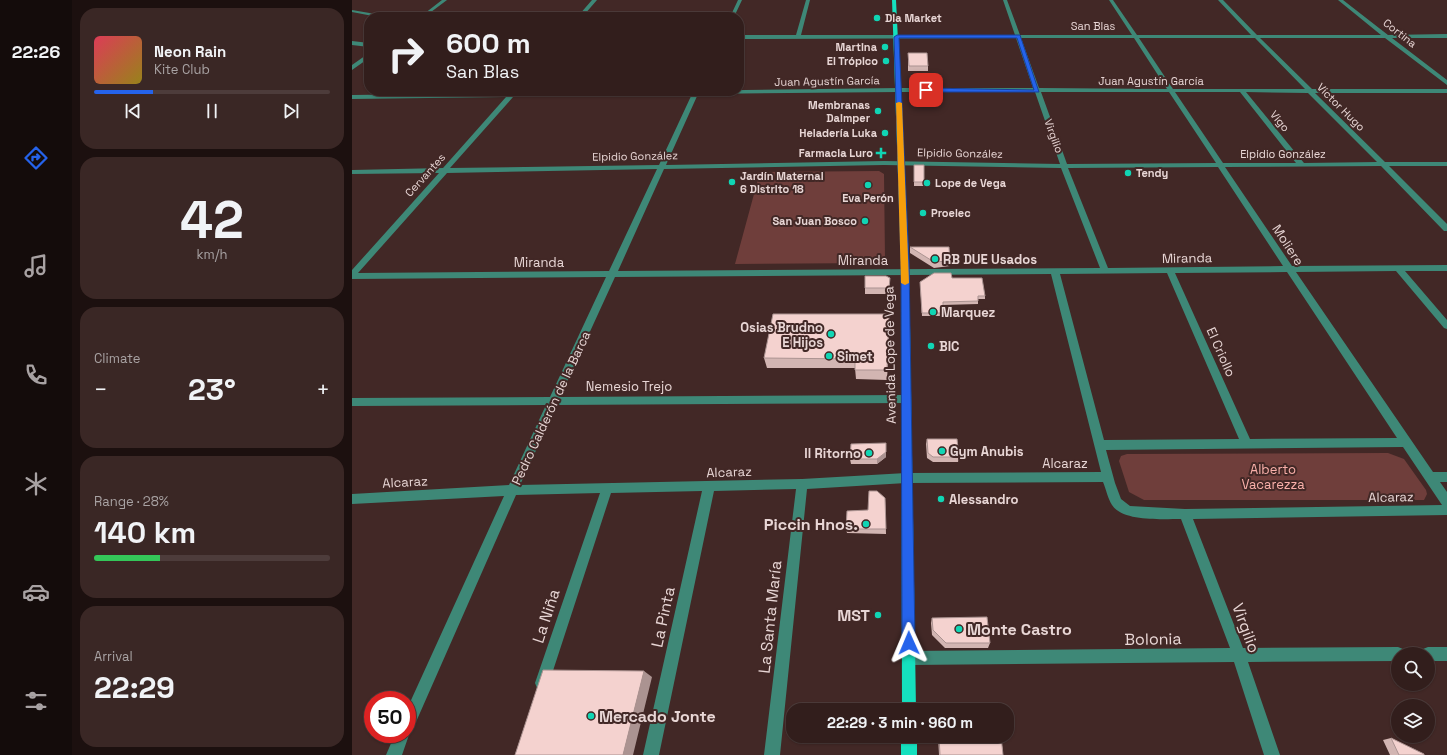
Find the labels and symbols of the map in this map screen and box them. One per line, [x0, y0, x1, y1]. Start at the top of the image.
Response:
place label: Dia Market [885, 11, 942, 25]
marker: Dia Market [872, 13, 882, 23]
street label: Cortina [1380, 16, 1420, 51]
street label: San Blas [1071, 19, 1116, 33]
place label: Martina [836, 40, 878, 54]
marker: Martina [880, 42, 890, 52]
place label: El Trópico [827, 54, 878, 68]
marker: El Trópico [881, 56, 891, 66]
street label: Juan Agustín García [774, 73, 881, 89]
pin [909, 73, 943, 107]
street label: Juan Agustín García [1098, 74, 1204, 88]
street label: Víctor Hugo [1314, 80, 1368, 134]
place label: Membranas Daimper [808, 98, 871, 125]
marker: Membranas Daimper [873, 106, 883, 116]
street label: Vigo [1267, 108, 1293, 135]
street label: Virgilio [1041, 117, 1067, 155]
place label: Heladería Luka [799, 126, 878, 140]
marker: Heladería Luka [880, 128, 890, 138]
street label: Elpidio González [917, 145, 1003, 161]
place label: Farmacia Luro [799, 146, 873, 160]
street label: Elpidio González [1240, 147, 1326, 161]
street label: Elpidio González [592, 148, 678, 164]
marker: Farmacia Luro [876, 148, 886, 158]
street label: Cervantes [402, 150, 448, 200]
place label: Tendy [1136, 166, 1168, 180]
marker: Tendy [1123, 168, 1133, 178]
place label: Jardín Maternal 6 Distrito 18 [740, 169, 824, 196]
place label: Lope de Vega [935, 176, 1007, 190]
marker: Jardín Maternal 6 Distrito 18 [727, 177, 737, 187]
marker: Lope de Vega [922, 178, 932, 188]
marker: Eva Perón [863, 180, 873, 190]
place label: Eva Perón [842, 191, 894, 205]
place label: Proelec [931, 206, 971, 220]
marker: Proelec [918, 208, 928, 218]
place label: San Juan Bosco [772, 214, 857, 228]
marker: San Juan Bosco [860, 216, 870, 226]
street label: Moliere [1268, 221, 1308, 269]
street label: Miranda [1162, 249, 1213, 267]
place label: RB DUE Usados [943, 251, 1037, 268]
street label: Miranda [838, 252, 889, 269]
street label: Miranda [514, 254, 565, 271]
marker: RB DUE Usados [930, 254, 940, 264]
street label: Avenida Lope de Vega [880, 286, 900, 424]
place label: Marquez [941, 304, 996, 321]
marker: Marquez [928, 307, 938, 317]
place label: Osias Brudno E Hijos [740, 319, 823, 351]
street label: El Criollo [1203, 324, 1239, 380]
street label: Pedro Calderón de la Barca [508, 328, 594, 488]
marker: Osias Brudno E Hijos [826, 329, 836, 339]
place label: BIC [939, 338, 959, 355]
marker: BIC [926, 341, 936, 351]
place label: Simet [837, 348, 873, 365]
marker: Simet [824, 351, 834, 361]
street label: Nemesio Trejo [586, 378, 672, 395]
place label: Gym Anubis [950, 443, 1024, 460]
place label: Il Ritorno [804, 445, 861, 462]
marker: Gym Anubis [937, 446, 947, 456]
marker: Il Ritorno [864, 448, 874, 458]
street label: Alcaraz [1042, 455, 1088, 472]
park label: Alberto Vacarezza [1241, 461, 1305, 493]
street label: Alcaraz [706, 463, 752, 481]
street label: Alcaraz [382, 472, 428, 492]
street label: Alcaraz [1368, 488, 1414, 506]
place label: Alessandro [949, 491, 1019, 508]
marker: Alessandro [936, 494, 946, 504]
place label: Piccin Hnos. [764, 514, 858, 535]
marker: Piccin Hnos. [861, 519, 871, 529]
street label: La Santa María [754, 559, 786, 675]
street label: La Pinta [646, 585, 680, 649]
street label: La Niña [527, 586, 565, 646]
street label: Virgilio [1227, 600, 1265, 656]
place label: MST [837, 605, 871, 626]
marker: MST [873, 610, 883, 620]
place label: Monte Castro [967, 619, 1072, 640]
position arrow [888, 622, 930, 664]
marker: Monte Castro [954, 624, 964, 634]
street label: Bolonia [1124, 628, 1182, 650]
speed limit sign: 50 [364, 691, 416, 743]
place label: Mercado Jonte [599, 706, 716, 727]
marker: Mercado Jonte [586, 711, 596, 721]

